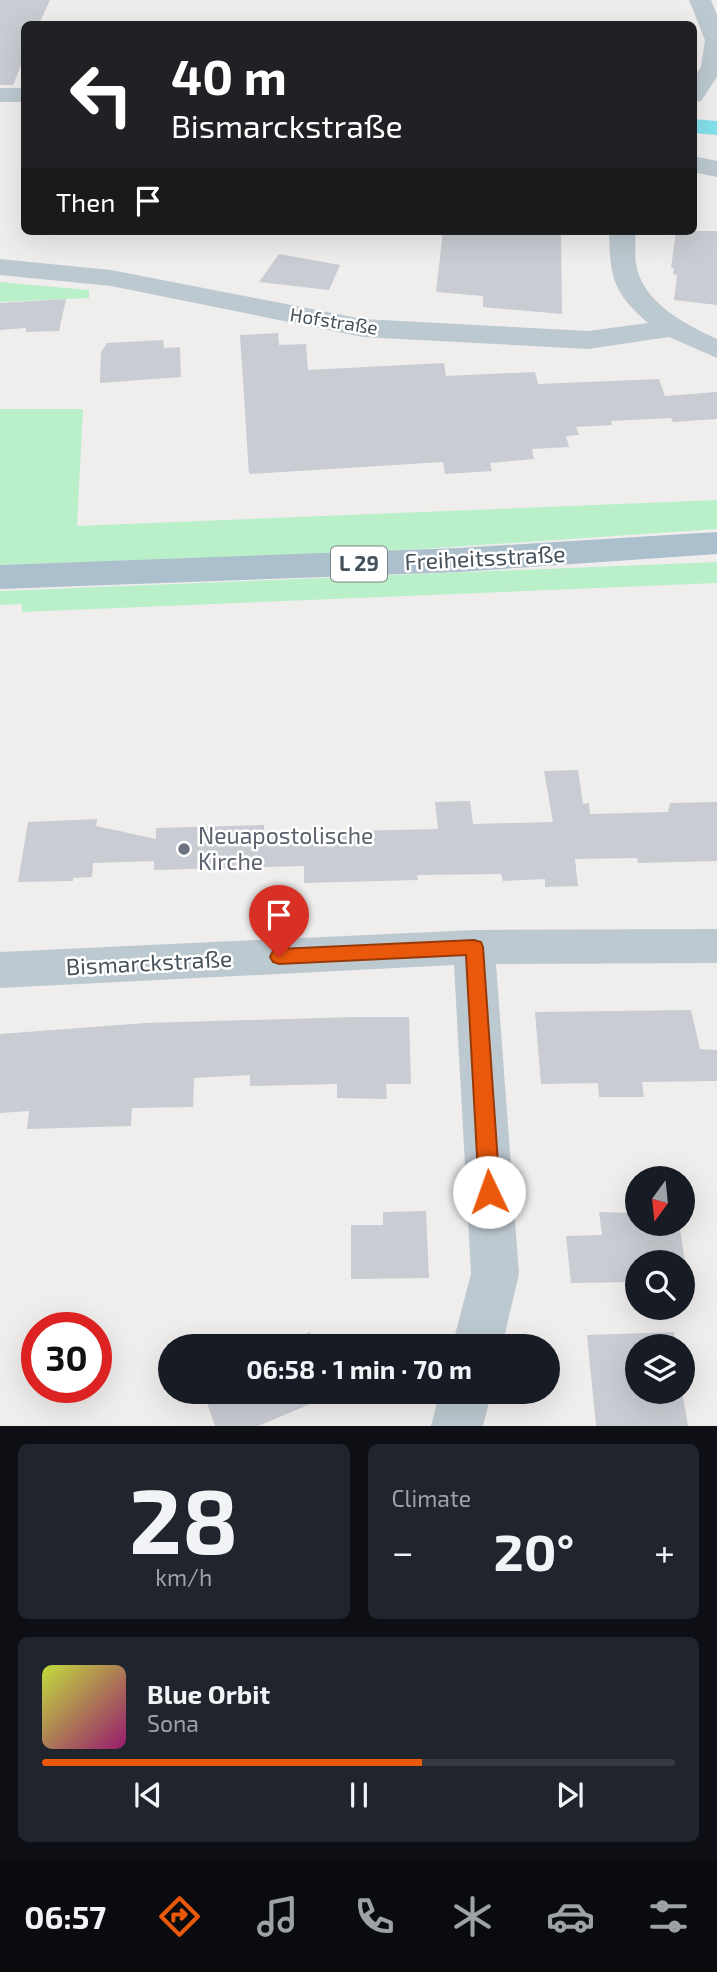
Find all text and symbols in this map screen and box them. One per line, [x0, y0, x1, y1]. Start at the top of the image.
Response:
text: 40 m [171, 46, 287, 105]
icon: left [56, 49, 147, 140]
text: Bismarckstraße [171, 106, 403, 144]
icon: arrive [129, 182, 167, 220]
text: Then [56, 186, 115, 217]
street label: Hofstraße [288, 302, 380, 339]
street label: Freiheitsstraße [404, 539, 566, 575]
road number: L 29 [331, 546, 387, 582]
place label: Neuapostolische Kirche [198, 821, 373, 875]
marker: Neuapostolische Kirche [176, 841, 192, 857]
pin [249, 885, 309, 957]
icon: arrive [260, 896, 298, 934]
street label: Bismarckstraße [65, 944, 233, 980]
position arrow [452, 1155, 526, 1229]
north arrow [625, 1166, 695, 1236]
map controls [625, 1166, 695, 1404]
button: search [625, 1250, 695, 1320]
speed limit sign: 30 [21, 1312, 112, 1403]
button: layers [625, 1334, 695, 1404]
text: 06:58 · 1 min · 70 m [246, 1353, 472, 1384]
text: 28 [129, 1463, 239, 1572]
text: Climate [392, 1484, 471, 1512]
text: 20° [493, 1519, 574, 1581]
text: − [392, 1528, 414, 1574]
text: + [654, 1528, 675, 1574]
text: km/h [155, 1563, 212, 1591]
text: Blue Orbit [147, 1678, 270, 1709]
text: Sona [147, 1709, 199, 1737]
icon: previous [129, 1776, 167, 1814]
icon: pause [340, 1776, 378, 1814]
icon: next [551, 1776, 589, 1814]
icon: directions [155, 1892, 204, 1941]
icon: music [253, 1892, 302, 1941]
icon: phone [350, 1892, 399, 1941]
icon: climate [448, 1892, 497, 1941]
icon: car [546, 1892, 595, 1941]
icon: filters [644, 1892, 693, 1941]
text: 06:57 [24, 1897, 106, 1935]

